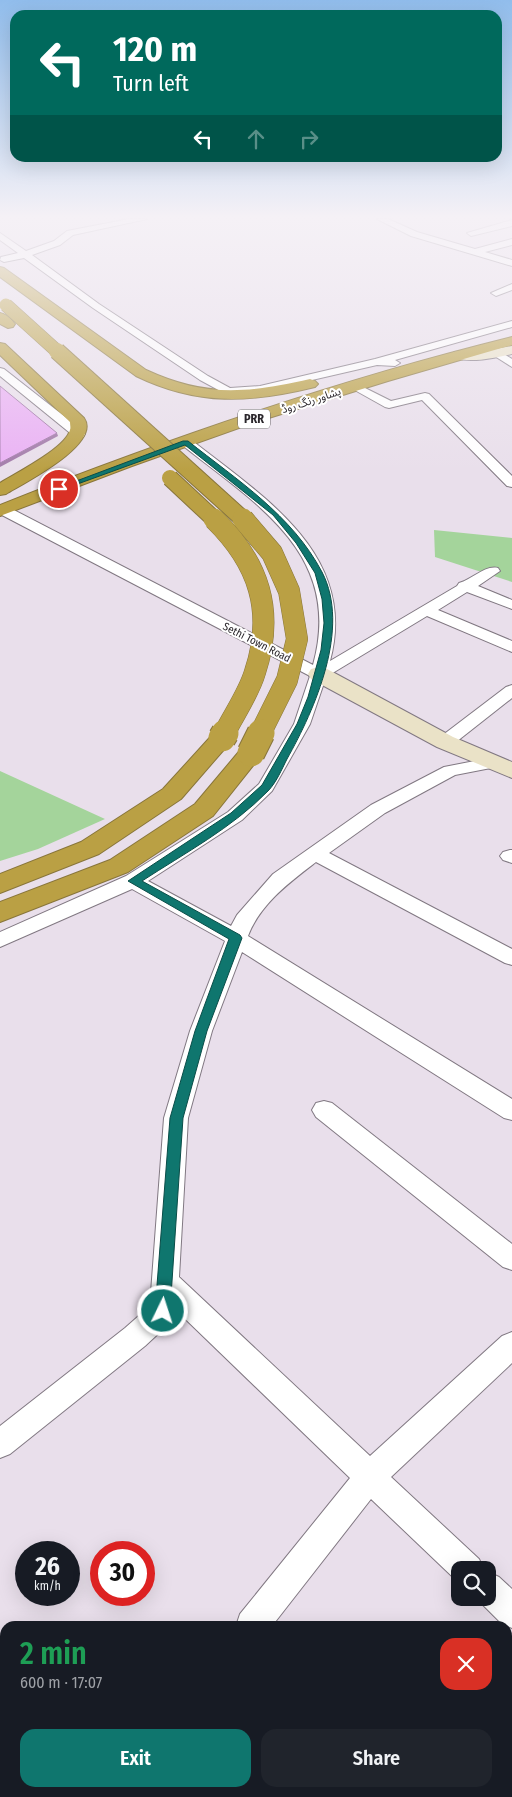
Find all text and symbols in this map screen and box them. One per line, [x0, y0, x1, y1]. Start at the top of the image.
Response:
text: 120 m [113, 28, 197, 70]
icon: left [30, 30, 95, 95]
text: Turn left [113, 70, 189, 97]
icon: left [189, 125, 217, 153]
icon: ahead [242, 125, 270, 153]
icon: right [295, 125, 323, 153]
street label: پشاور رنگ روڈ [280, 384, 343, 417]
road number: PRR [238, 409, 270, 428]
pin [38, 468, 80, 510]
icon: arrive [45, 475, 73, 503]
street label: Sethi Town Road [221, 620, 293, 665]
position arrow [136, 1284, 188, 1336]
speed limit sign: 30 [90, 1541, 155, 1606]
text: 26 [35, 1552, 60, 1582]
map controls [451, 1561, 496, 1606]
button: search [451, 1561, 496, 1606]
text: km/h [34, 1579, 61, 1593]
text: 2 min [20, 1636, 87, 1672]
button: close [440, 1638, 492, 1690]
text: 600 m · 17:07 [20, 1673, 102, 1692]
button: Exit [20, 1729, 251, 1787]
button: Share [261, 1729, 492, 1787]

